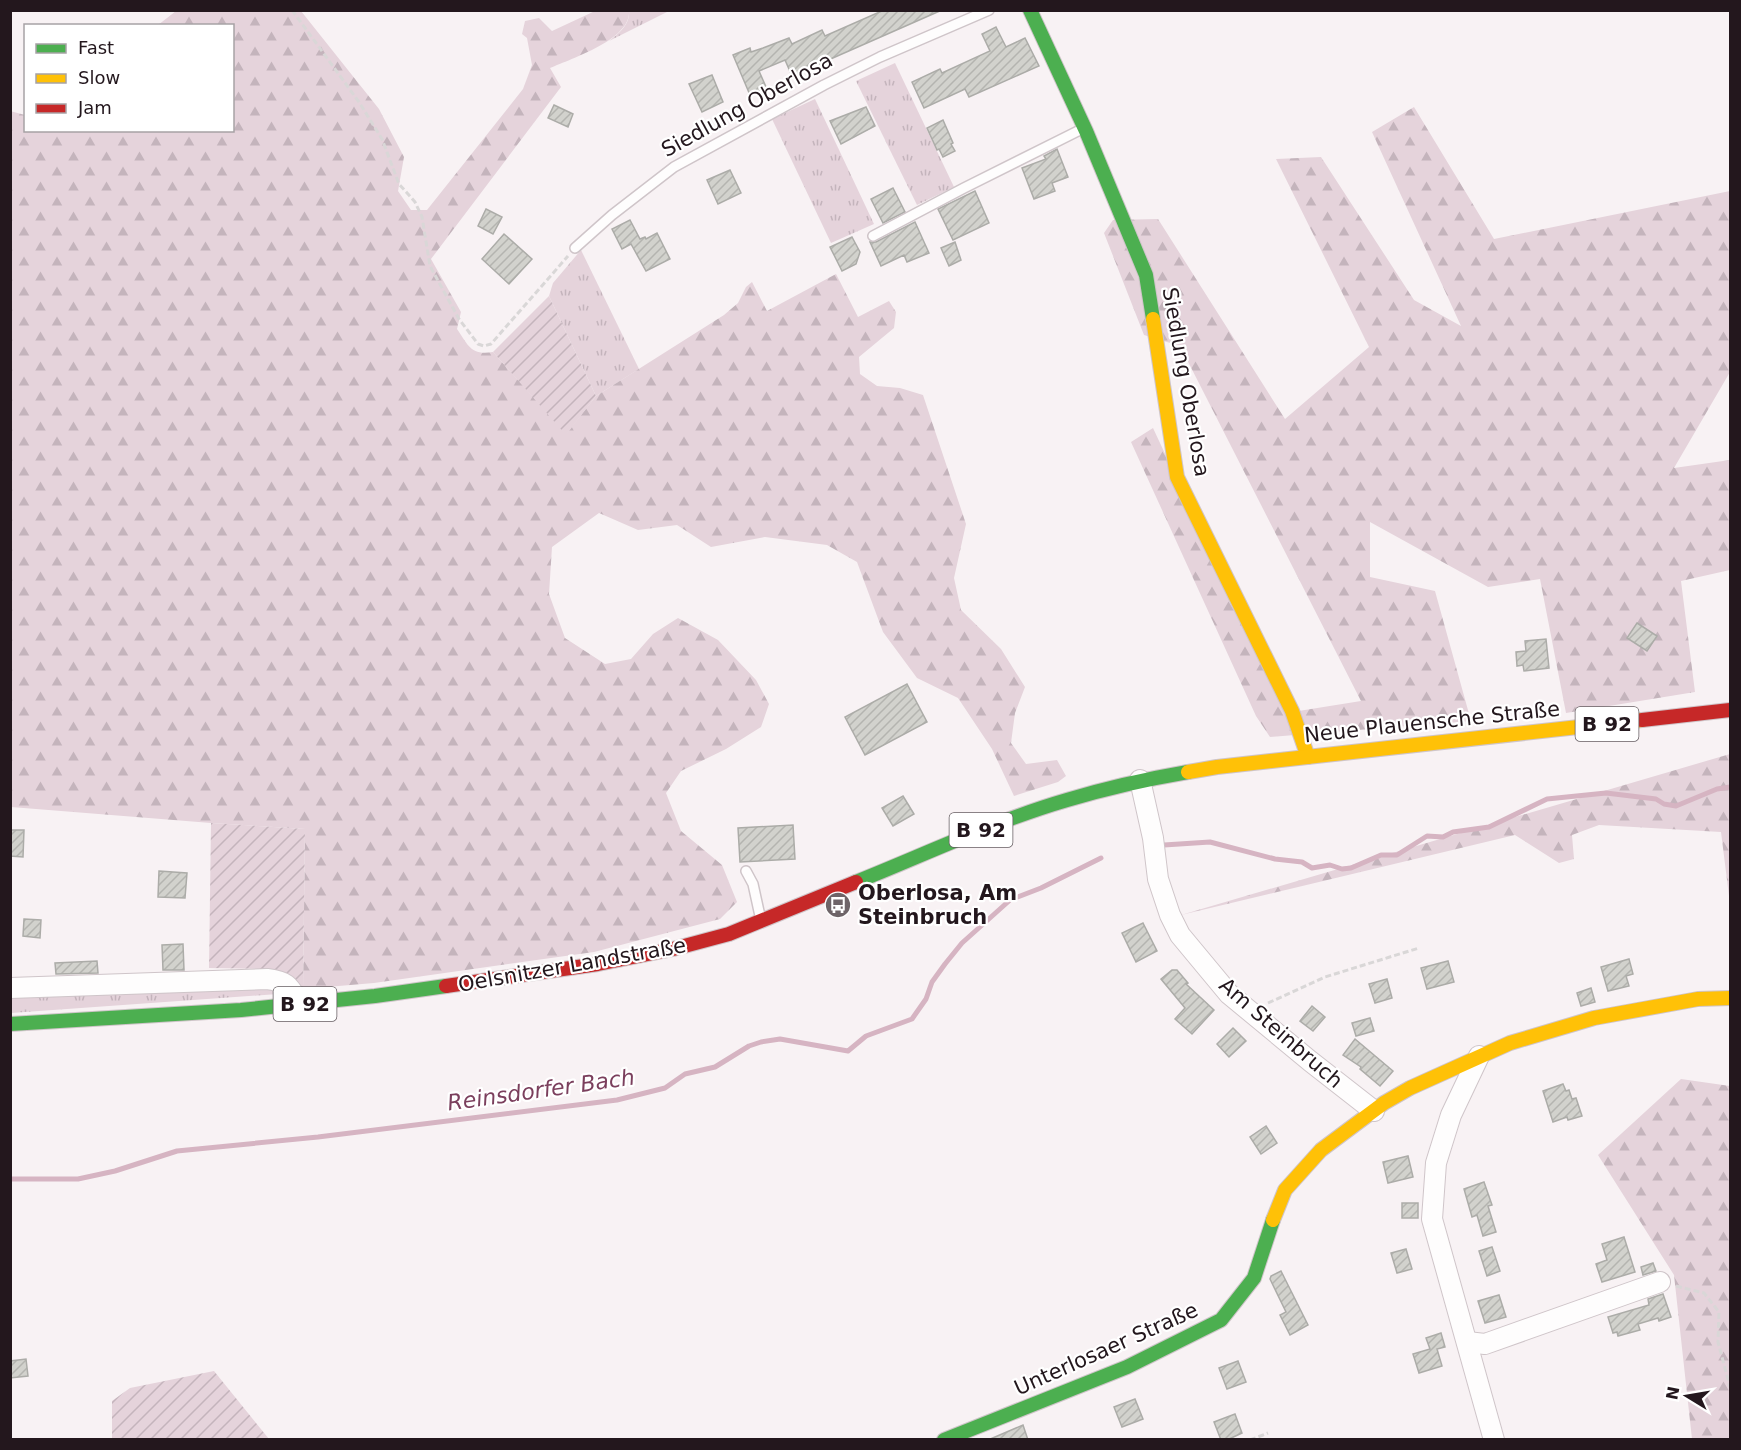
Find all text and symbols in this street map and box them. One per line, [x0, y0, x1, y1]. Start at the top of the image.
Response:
legend [24, 24, 234, 132]
text: Fast [78, 37, 114, 58]
street label: Siedlung Oberlosa [657, 48, 837, 162]
text: Slow [78, 67, 120, 88]
text: Jam [77, 97, 112, 118]
street label: Siedlung Oberlosa [1158, 285, 1214, 479]
street label: Neue Plauensche Straße [1303, 697, 1561, 747]
road number: B 92 [1576, 707, 1638, 741]
road number: B 92 [950, 813, 1012, 847]
place label: Oberlosa, Am Steinbruch [858, 881, 1017, 929]
bus stop icon: Oberlosa, Am Steinbruch [823, 890, 853, 920]
street label: Oelsnitzer Landstraße [456, 933, 688, 997]
street label: Am Steinbruch [1215, 973, 1347, 1093]
road number: B 92 [274, 987, 336, 1021]
water label: Reinsdorfer Bach [446, 1064, 636, 1116]
street label: Unterlosaer Straße [1010, 1298, 1202, 1400]
north arrow [1657, 1366, 1717, 1426]
text: N [1662, 1385, 1683, 1402]

